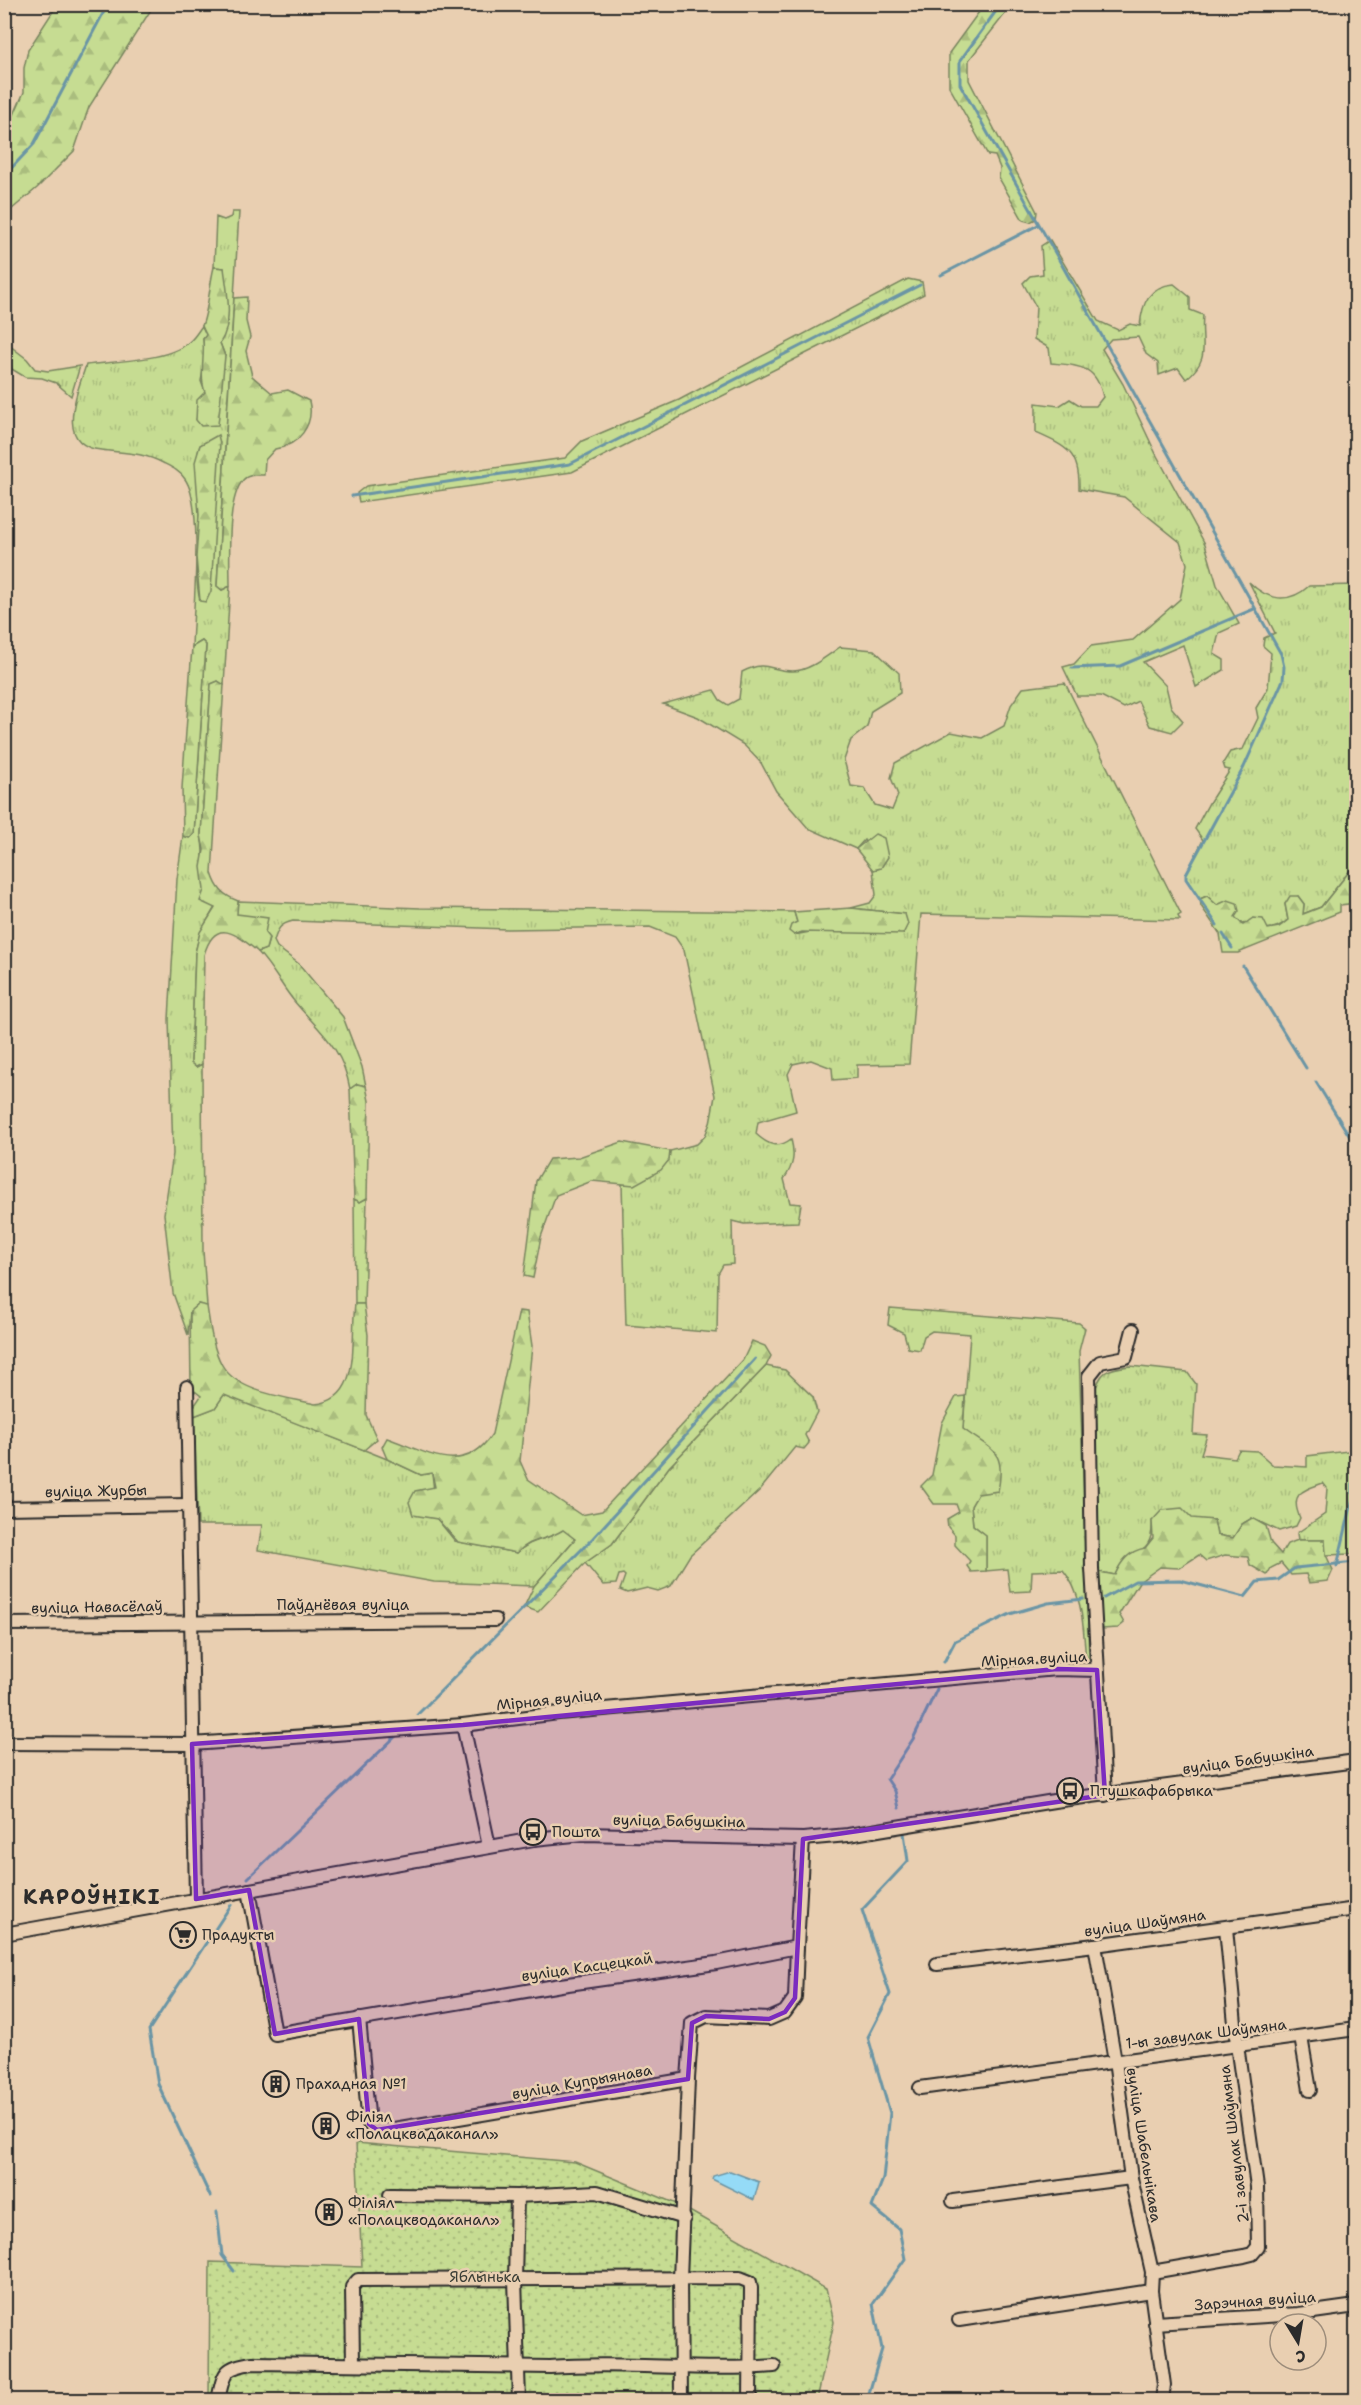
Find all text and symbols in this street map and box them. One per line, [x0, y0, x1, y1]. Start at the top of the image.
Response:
street label: вуліца Журбы [45, 1480, 147, 1502]
street label: Паўднёвая вуліца [277, 1595, 410, 1615]
street label: вуліца Навасёлаў [31, 1596, 163, 1618]
street label: Мірная вуліца [980, 1646, 1088, 1672]
street label: Мірная вуліца [495, 1684, 604, 1715]
street label: вуліца Бабушкіна [1181, 1741, 1316, 1779]
bus stop icon: Птушкафабрыка [1055, 1776, 1085, 1806]
place label: Птушкафабрыка [1090, 1781, 1213, 1801]
street label: вуліца Бабушкіна [613, 1810, 746, 1832]
bus stop icon: Пошта [518, 1817, 548, 1847]
place label: Пошта [552, 1822, 601, 1842]
district label: КАРОЎНІКІ [23, 1883, 161, 1911]
street label: вуліца Шаўмяна [1083, 1904, 1208, 1941]
supermarket icon: Прадукты [168, 1920, 198, 1950]
place label: Прадукты [202, 1925, 274, 1945]
street label: вуліца Касцецкай [520, 1948, 654, 1986]
street label: 1-ы завулак Шаўмяна [1124, 2014, 1288, 2054]
street label: вуліца Купрыянава [510, 2060, 654, 2104]
street label: 2-і завулак Шаўмяна [1214, 2063, 1254, 2224]
street label: вуліца Шабельнікава [1122, 2066, 1166, 2224]
building icon: Прахадная №1 [261, 2069, 291, 2099]
place label: Прахадная №1 [296, 2074, 407, 2094]
place label: Філіял «Полацквадаканал» [346, 2107, 499, 2144]
building icon: Філіял «Полацквадаканал» [311, 2111, 341, 2141]
place label: Філіял «Полацкводаканал» [348, 2193, 499, 2230]
building icon: Філіял «Полацкводаканал» [314, 2197, 344, 2227]
park label: Яблынька [449, 2267, 521, 2287]
street label: Зарэчная вуліца [1194, 2287, 1317, 2315]
north arrow [1268, 2312, 1328, 2372]
text: С [1294, 2345, 1308, 2368]

